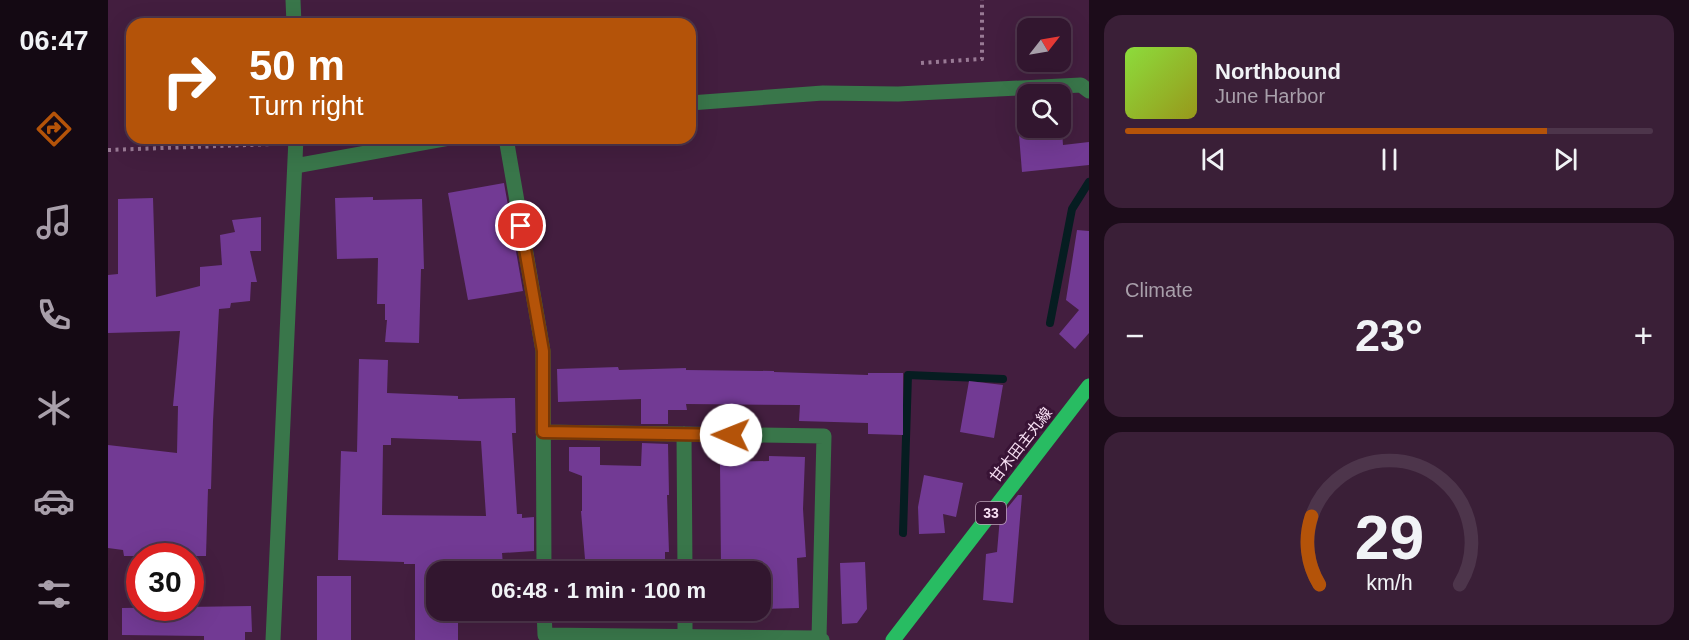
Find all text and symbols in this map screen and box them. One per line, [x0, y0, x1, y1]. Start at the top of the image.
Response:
north arrow [1017, 18, 1071, 72]
map controls [1017, 18, 1071, 138]
text: 06:47 [19, 26, 89, 56]
icon: right [150, 42, 228, 120]
text: 50 m [249, 42, 345, 89]
text: Northbound [1215, 59, 1341, 84]
button: search [1017, 84, 1071, 138]
text: June Harbor [1215, 85, 1325, 107]
text: Turn right [249, 91, 364, 121]
icon: directions [33, 108, 75, 150]
icon: previous [1197, 143, 1230, 176]
icon: pause [1373, 143, 1406, 176]
icon: next [1549, 143, 1582, 176]
pin [495, 200, 546, 251]
icon: music [33, 201, 75, 243]
icon: arrive [504, 209, 537, 242]
text: Climate [1125, 279, 1193, 301]
icon: phone [33, 294, 75, 336]
text: 23° [1355, 310, 1423, 361]
text: − [1125, 317, 1144, 354]
text: + [1634, 317, 1653, 354]
icon: climate [33, 387, 75, 429]
position arrow [699, 403, 763, 467]
street label: 甘木田主丸線 [986, 404, 1055, 485]
icon: car [33, 480, 75, 522]
road number: 33 [976, 502, 1006, 524]
text: 29 [1354, 504, 1424, 573]
speed limit sign: 30 [126, 543, 204, 621]
text: km/h [1366, 572, 1412, 596]
icon: filters [33, 573, 75, 615]
text: 06:48 · 1 min · 100 m [491, 578, 706, 603]

